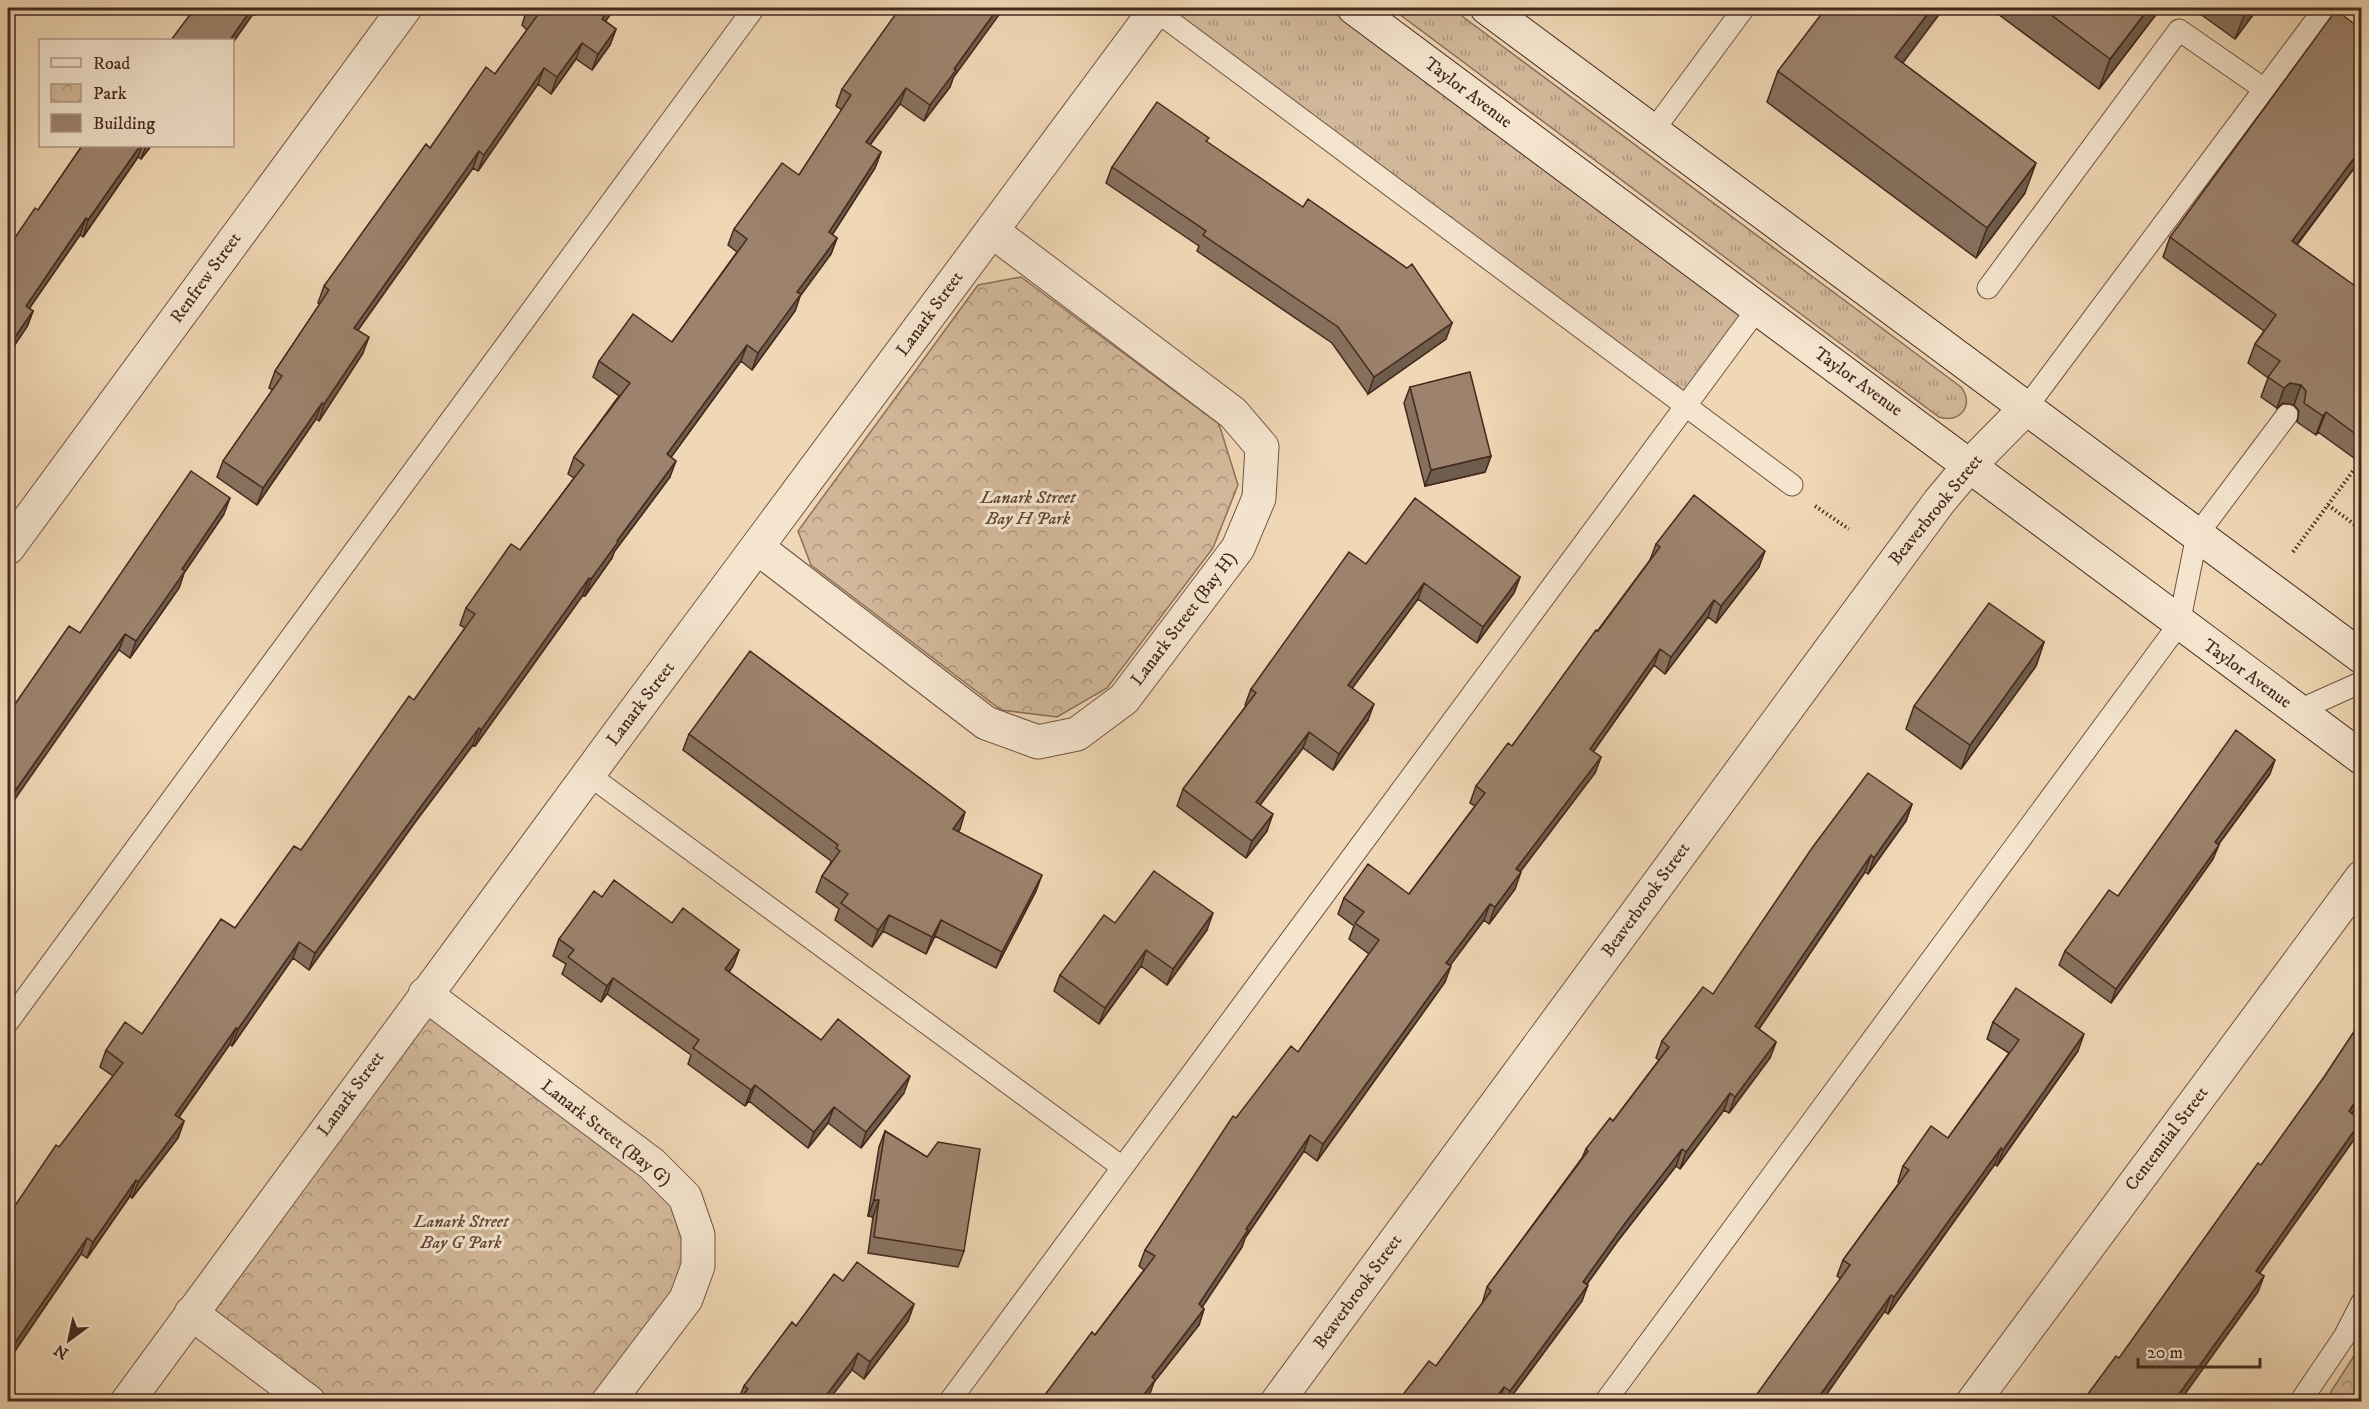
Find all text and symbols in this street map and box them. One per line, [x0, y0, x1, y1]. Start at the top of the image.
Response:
legend [39, 39, 234, 147]
text: Road [93, 53, 130, 75]
street label: Taylor Avenue [1420, 53, 1516, 133]
text: Park [93, 83, 127, 105]
text: Building [93, 113, 155, 135]
street label: Renfrew Street [166, 228, 246, 328]
street label: Lanark Street [892, 267, 968, 361]
street label: Taylor Avenue [1809, 342, 1907, 422]
street label: Beaverbrook Street [1885, 450, 1988, 570]
park label: Lanark Street Bay H Park [980, 487, 1077, 530]
street label: Lanark Street (Bay H) [1126, 548, 1242, 690]
street label: Taylor Avenue [2198, 634, 2296, 714]
street label: Lanark Street [602, 657, 680, 750]
street label: Beaverbrook Street [1597, 838, 1695, 962]
street label: Lanark Street [313, 1047, 389, 1141]
street label: Lanark Street (Bay G) [536, 1075, 676, 1191]
street label: Centennial Street [2121, 1082, 2214, 1195]
park label: Lanark Street Bay G Park [413, 1211, 510, 1254]
street label: Beaverbrook Street [1309, 1230, 1407, 1354]
north arrow [39, 1310, 99, 1370]
scale bar [2138, 1331, 2260, 1369]
text: N [50, 1340, 72, 1364]
text: 20 m [2147, 1342, 2183, 1364]

